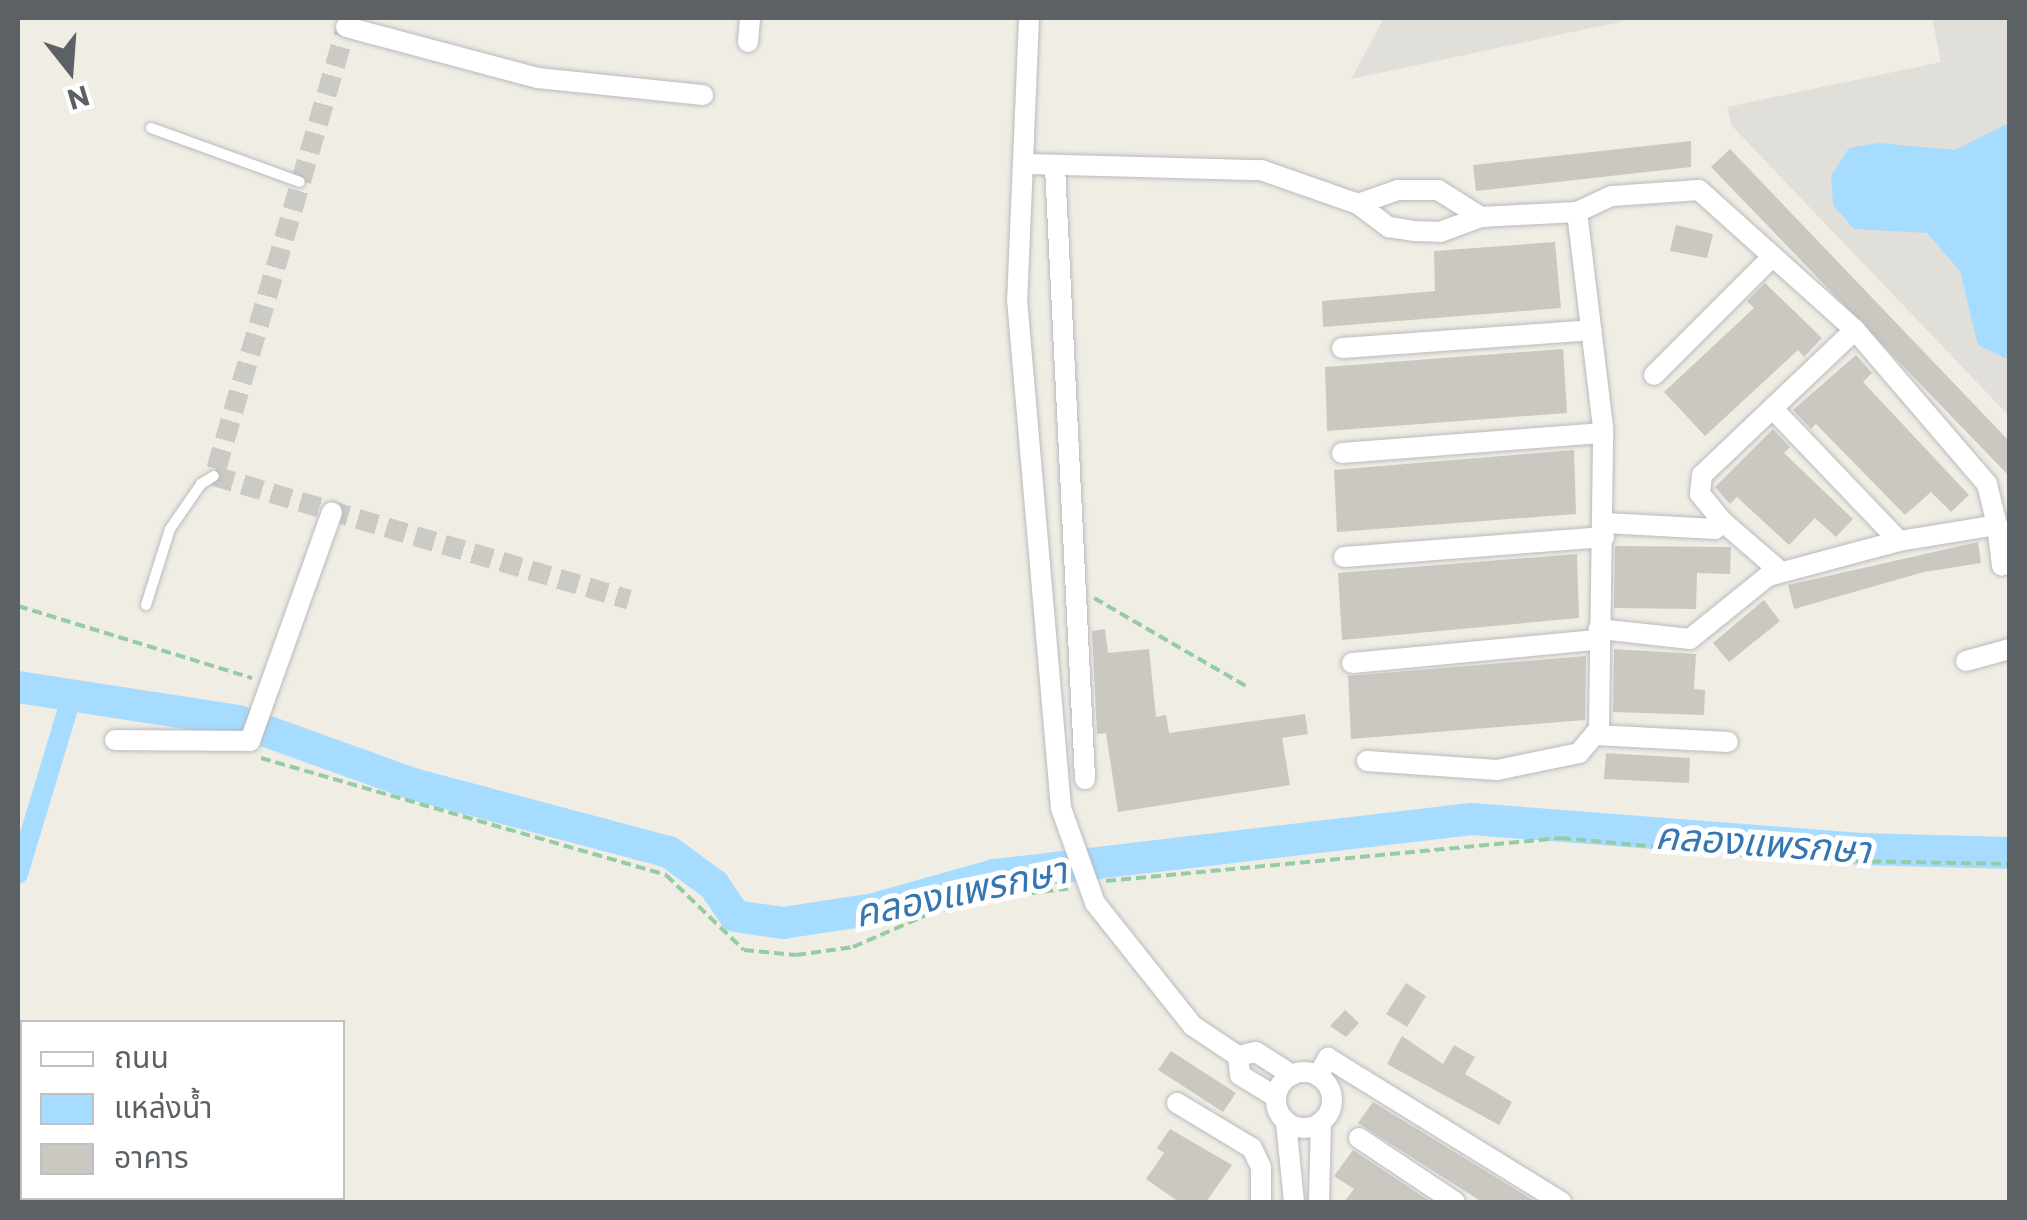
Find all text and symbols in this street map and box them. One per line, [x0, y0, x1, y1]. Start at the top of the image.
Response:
north arrow [20, 20, 120, 120]
text: N [64, 79, 94, 118]
water label: คลองแพรกษา [1654, 811, 1872, 871]
water label: คลองแพรกษา [850, 845, 1070, 935]
legend [20, 1020, 345, 1200]
text: ถนน [114, 1037, 169, 1074]
text: แหล่งน้ำ [114, 1087, 212, 1124]
text: อาคาร [114, 1137, 189, 1174]

